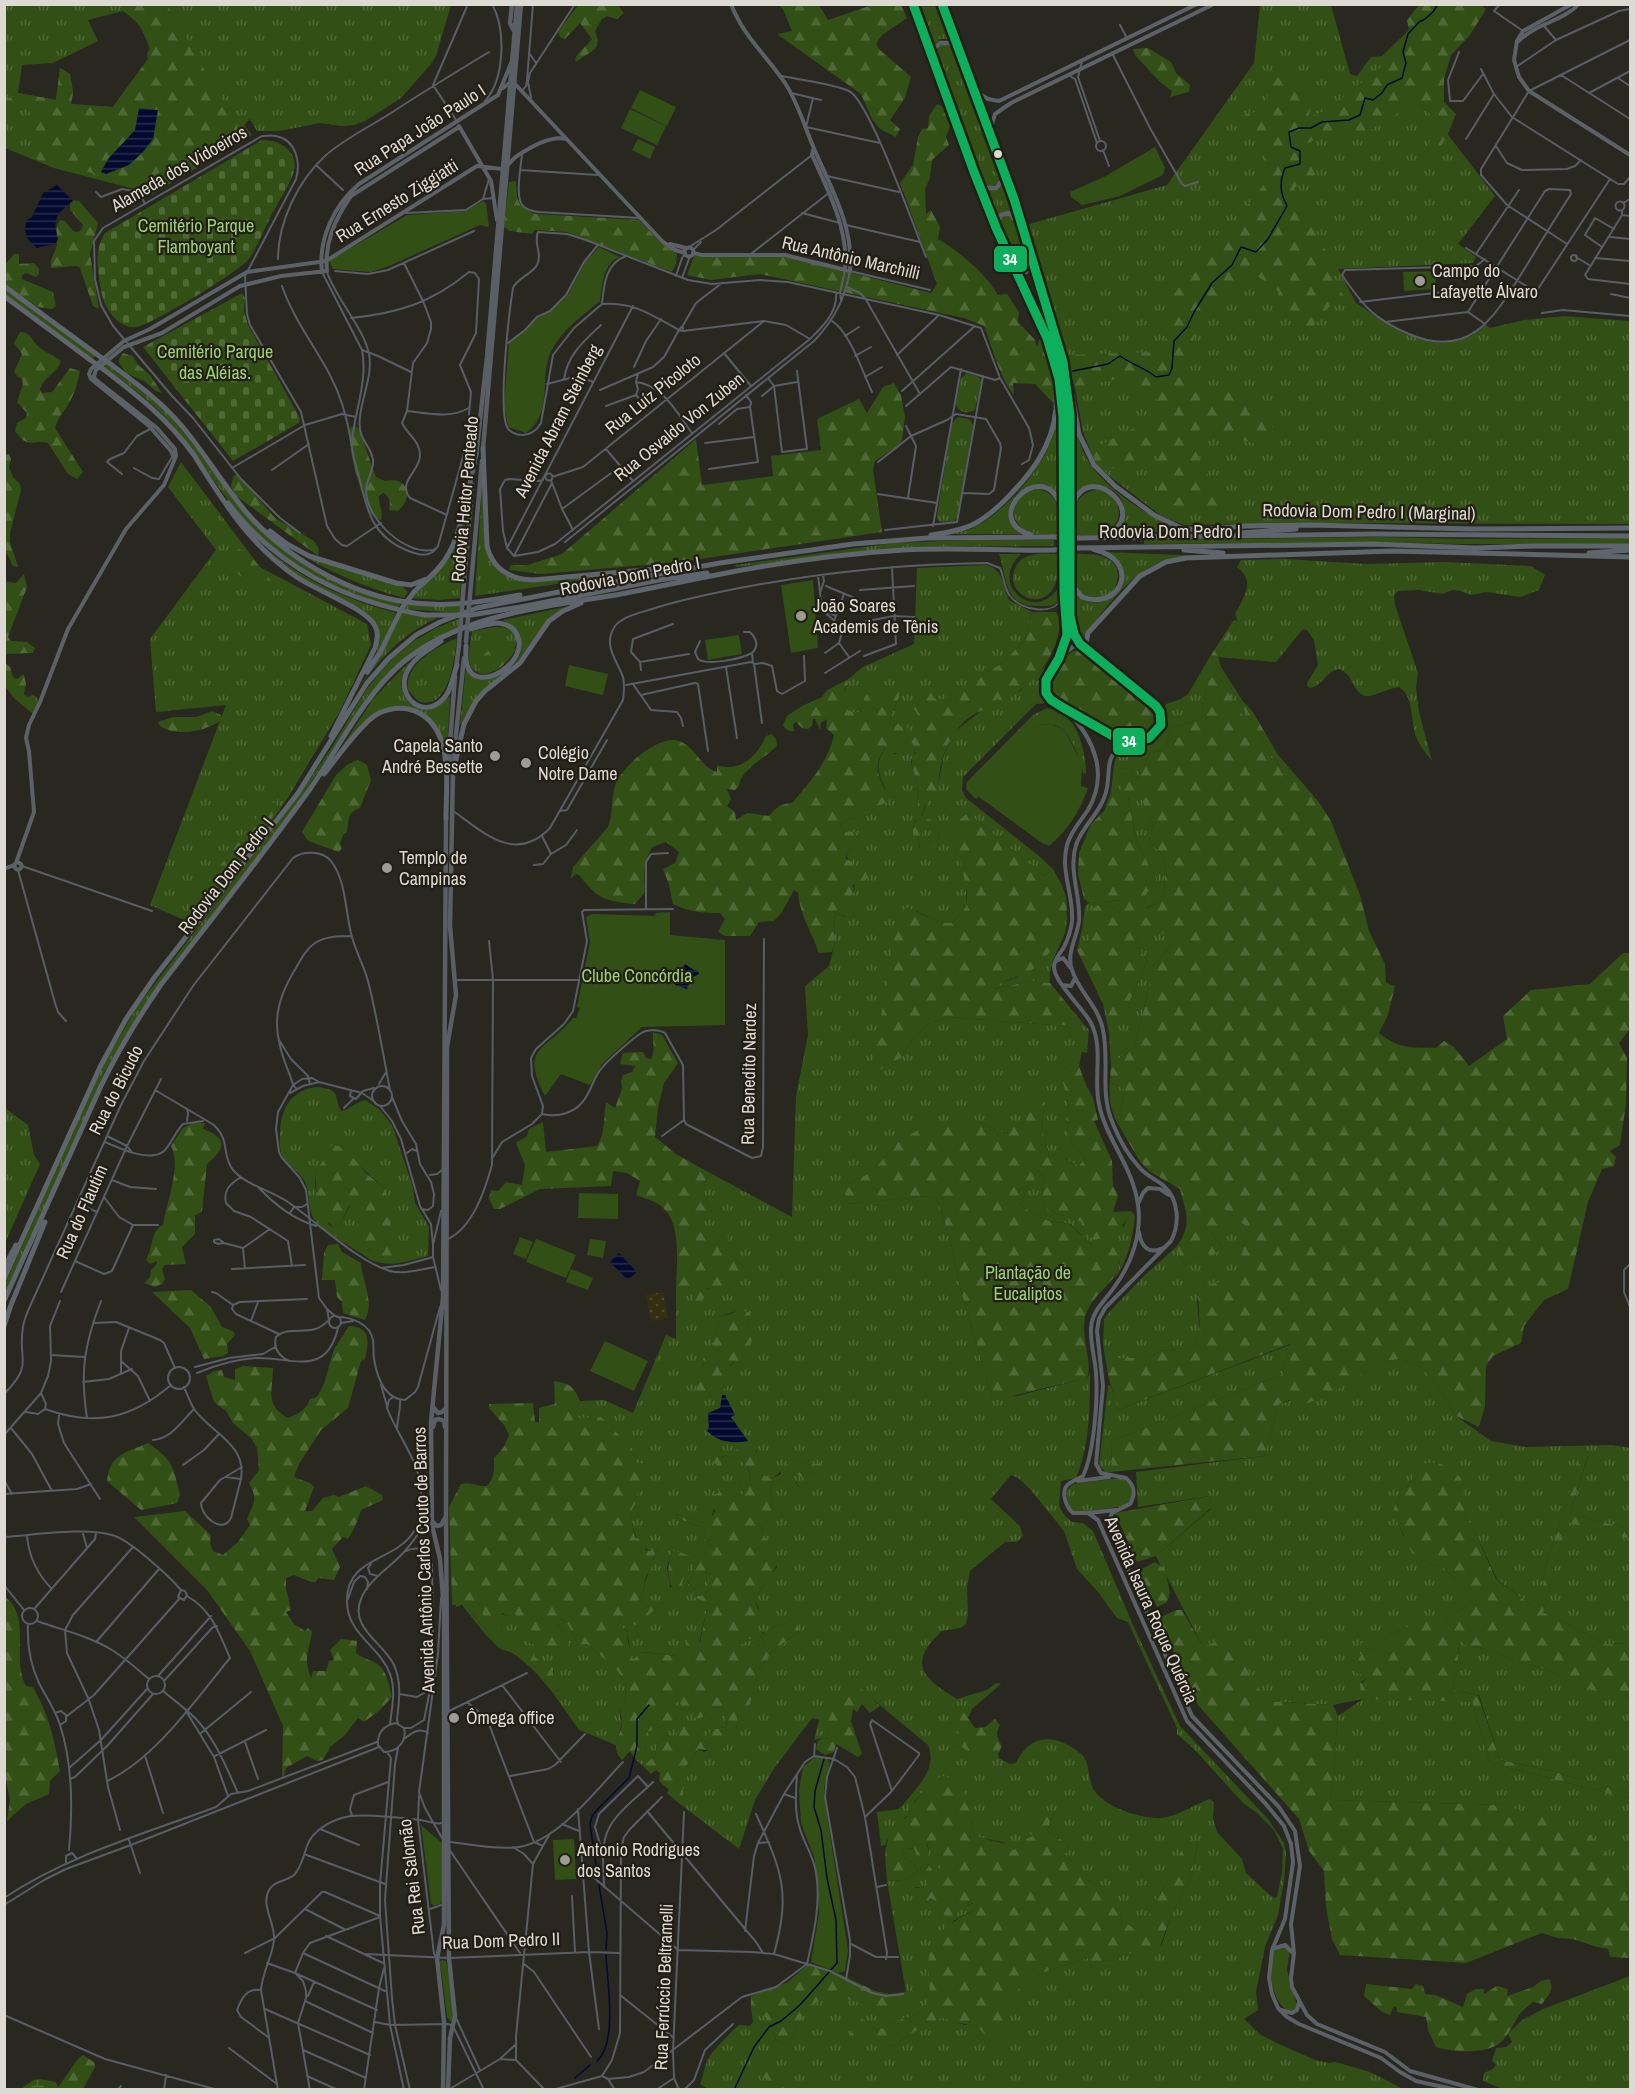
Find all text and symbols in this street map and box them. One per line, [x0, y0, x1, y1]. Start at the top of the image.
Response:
street label: Rua Papa João Paulo I [349, 78, 490, 181]
street label: Alameda dos Vidoeiros [105, 119, 251, 218]
unlabelled marker [992, 148, 1004, 160]
street label: Rua Ernesto Ziggiatti [331, 153, 463, 248]
park label: Cemitério Parque Flamboyant [138, 213, 254, 259]
street label: Rua Antônio Marchilli [780, 229, 923, 286]
line badge: 34 [993, 245, 1028, 273]
text: 34 [1003, 248, 1018, 270]
place label: Campo do Lafayette Álvaro [1432, 258, 1538, 304]
marker: Campo do Lafayette Álvaro [1413, 274, 1427, 288]
park label: Cemitério Parque das Aléias. [157, 339, 273, 385]
street label: Avenida Abram Steinberg [508, 339, 607, 503]
street label: Rua Luíz Picoloto [600, 347, 706, 440]
street label: Rua Osvaldo Von Zuben [608, 366, 749, 487]
street label: Rodovia Heitor Penteado [445, 415, 484, 583]
street label: Rodovia Dom Pedro I (Marginal) [1262, 497, 1476, 526]
street label: Rodovia Dom Pedro I [1099, 519, 1241, 544]
street label: Rodovia Dom Pedro I [558, 550, 702, 601]
place label: João Soares Academis de Tênis [812, 593, 938, 639]
marker: João Soares Academis de Tênis [794, 609, 808, 623]
line badge: 34 [1112, 727, 1146, 756]
text: 34 [1122, 730, 1137, 752]
place label: Capela Santo André Bessette [381, 733, 483, 779]
place label: Colégio Notre Dame [538, 740, 618, 786]
marker: Capela Santo André Bessette [488, 749, 502, 763]
marker: Colégio Notre Dame [519, 756, 533, 770]
street label: Rodovia Dom Pedro I [172, 812, 279, 939]
place label: Templo de Campinas [399, 845, 467, 891]
marker: Templo de Campinas [380, 861, 394, 875]
park label: Clube Concórdia [582, 963, 692, 988]
street label: Rua Benedito Nardez [735, 1003, 762, 1145]
street label: Rua do Bicudo [82, 1041, 149, 1139]
street label: Rua do Flautim [50, 1161, 113, 1263]
park label: Plantação de Eucaliptos [985, 1260, 1071, 1306]
street label: Avenida Antônio Carlos Couto de Barros [406, 1426, 441, 1695]
street label: Avenida Isaura Roque Quércia [1098, 1511, 1204, 1708]
place label: Ômega office [466, 1705, 554, 1730]
marker: Ômega office [447, 1711, 461, 1725]
street label: Rua Rei Salomão [392, 1818, 431, 1936]
place label: Antonio Rodrigues dos Santos [576, 1837, 700, 1883]
marker: Antonio Rodrigues dos Santos [558, 1853, 572, 1867]
street label: Rua Ferrúccio Beltramelli [648, 1903, 679, 2071]
street label: Rua Dom Pedro II [442, 1926, 560, 1955]

